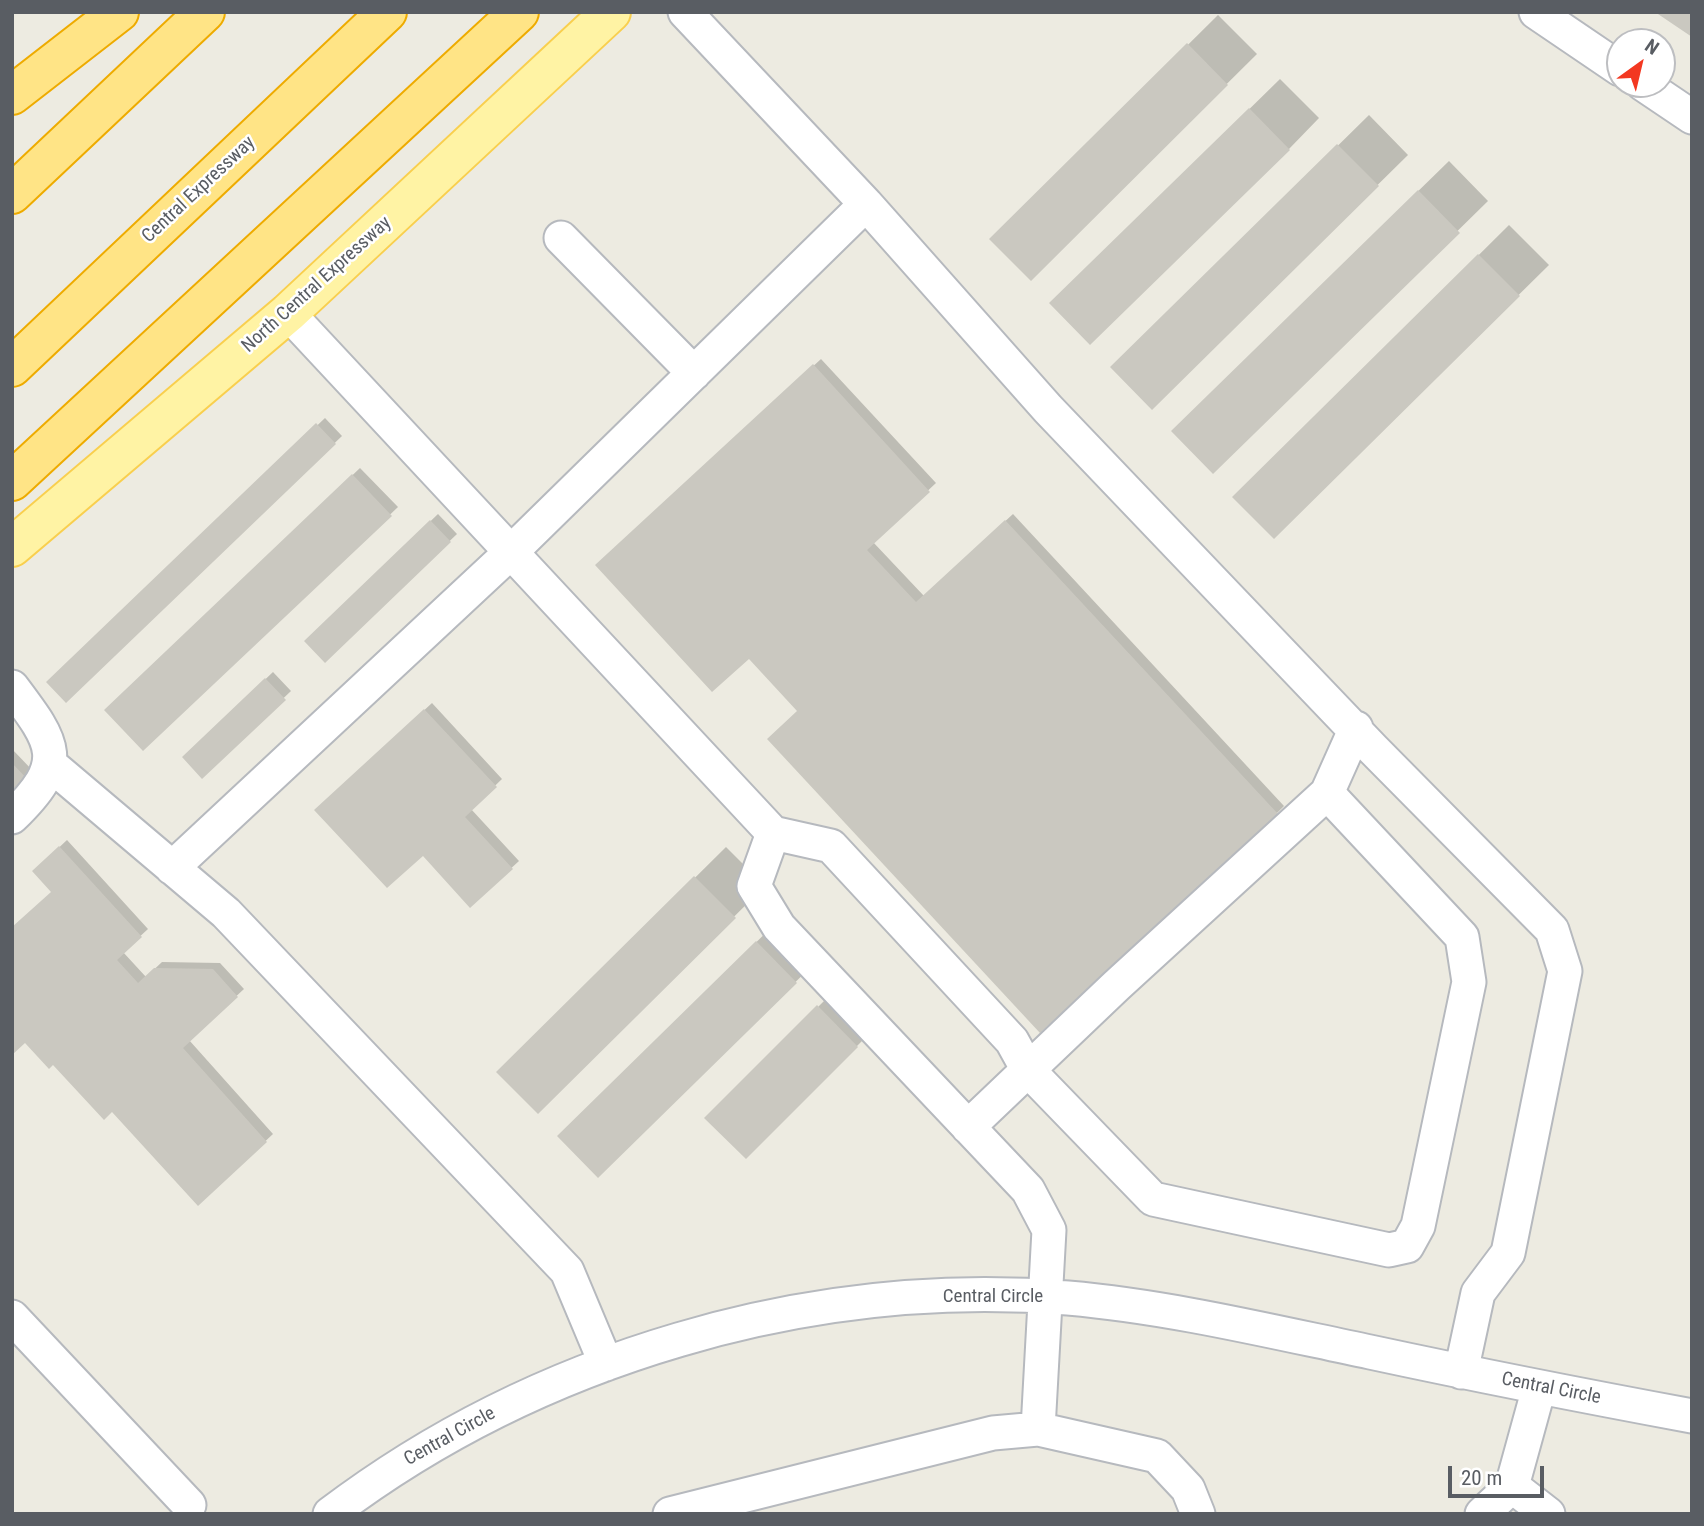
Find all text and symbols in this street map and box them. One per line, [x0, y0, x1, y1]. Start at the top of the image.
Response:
north arrow [1606, 28, 1676, 98]
text: N [1641, 34, 1663, 60]
street label: Central Expressway [138, 132, 260, 248]
street label: North Central Expressway [238, 212, 396, 358]
street label: Central Circle [943, 1286, 1043, 1308]
street label: Central Circle [1499, 1368, 1603, 1410]
street label: Central Circle [401, 1403, 499, 1471]
scale bar [1452, 1452, 1548, 1496]
text: 20 m [1461, 1466, 1502, 1490]

